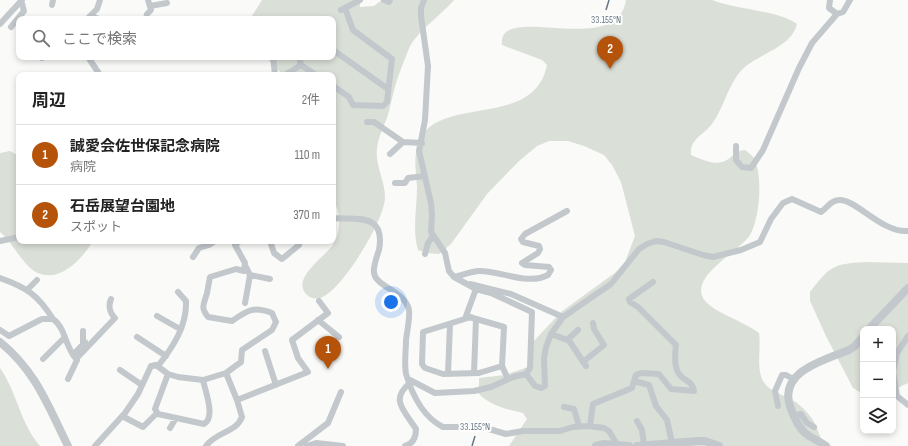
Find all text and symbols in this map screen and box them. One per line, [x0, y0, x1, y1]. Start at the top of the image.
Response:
text: 33.155°N [591, 14, 621, 26]
search box [16, 16, 336, 60]
icon: search [30, 27, 52, 49]
text: ここで検索 [62, 30, 137, 49]
pin: 2 [597, 36, 623, 69]
text: 周辺 [32, 91, 66, 111]
text: 2件 [302, 92, 320, 108]
text: 誠愛会佐世保記念病院 [70, 137, 220, 156]
text: 1 [42, 147, 48, 163]
text: 110 m [295, 147, 320, 163]
text: 病院 [70, 159, 96, 175]
text: 石岳展望台園地 [70, 197, 175, 216]
text: 2 [42, 207, 48, 223]
text: 370 m [293, 207, 320, 223]
text: スポット [70, 219, 122, 235]
your location [381, 292, 401, 312]
map controls [860, 326, 896, 434]
button: + [860, 326, 896, 362]
pin: 1 [315, 336, 341, 369]
button: − [860, 362, 896, 398]
button: layers [860, 398, 896, 434]
text: 33.155°N [460, 421, 490, 433]

